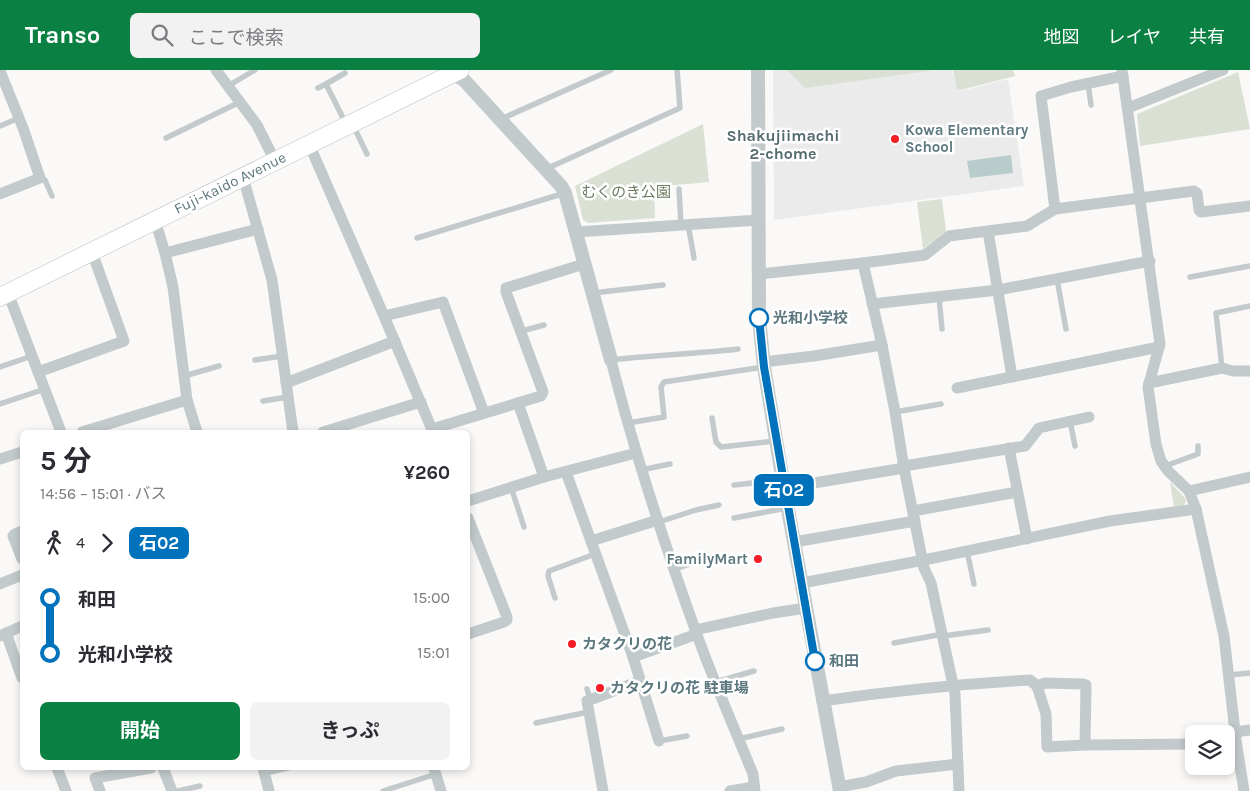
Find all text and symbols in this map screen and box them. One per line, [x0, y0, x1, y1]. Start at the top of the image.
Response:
search box [130, 13, 480, 58]
text: Transo [25, 21, 100, 49]
icon: search [148, 21, 176, 49]
text: 地図 [1044, 26, 1080, 48]
text: レイヤ [1108, 26, 1161, 48]
text: 共有 [1189, 26, 1225, 48]
text: ここで検索 [188, 27, 283, 49]
place label: Kowa Elementary School [905, 121, 1029, 156]
district label: Shakujiimachi 2-chome [726, 126, 840, 163]
marker: Kowa Elementary School [889, 133, 901, 145]
street label: Fuji-kaido Avenue [171, 148, 289, 218]
park label: むくのき公園 [581, 183, 671, 201]
marker: 光和小学校 [749, 308, 769, 328]
place label: 光和小学校 [773, 309, 848, 327]
text: 5 分 [40, 444, 91, 477]
text: ¥260 [404, 462, 450, 484]
line badge: 石02 [755, 474, 813, 506]
text: 石02 [764, 479, 804, 501]
text: 14:56 – 15:01 · バス [40, 484, 167, 503]
icon: walk [40, 529, 68, 557]
icon: forward [93, 529, 121, 557]
text: 石02 [139, 532, 179, 554]
text: 4 [76, 533, 85, 552]
place label: FamilyMart [666, 550, 748, 568]
marker: FamilyMart [752, 553, 764, 565]
text: 15:00 [413, 588, 450, 607]
text: 和田 [78, 589, 116, 611]
place label: カタクリの花 [582, 635, 672, 653]
marker: カタクリの花 [566, 638, 578, 650]
text: 15:01 [417, 643, 450, 662]
text: 光和小学校 [78, 644, 173, 666]
marker: 和田 [805, 651, 825, 671]
place label: 和田 [829, 652, 859, 670]
place label: カタクリの花 駐車場 [610, 679, 749, 697]
marker: カタクリの花 駐車場 [594, 682, 606, 694]
button: 開始 [40, 702, 240, 760]
button: きっぷ [250, 702, 450, 760]
map controls [1185, 725, 1235, 775]
button: layers [1185, 725, 1235, 775]

